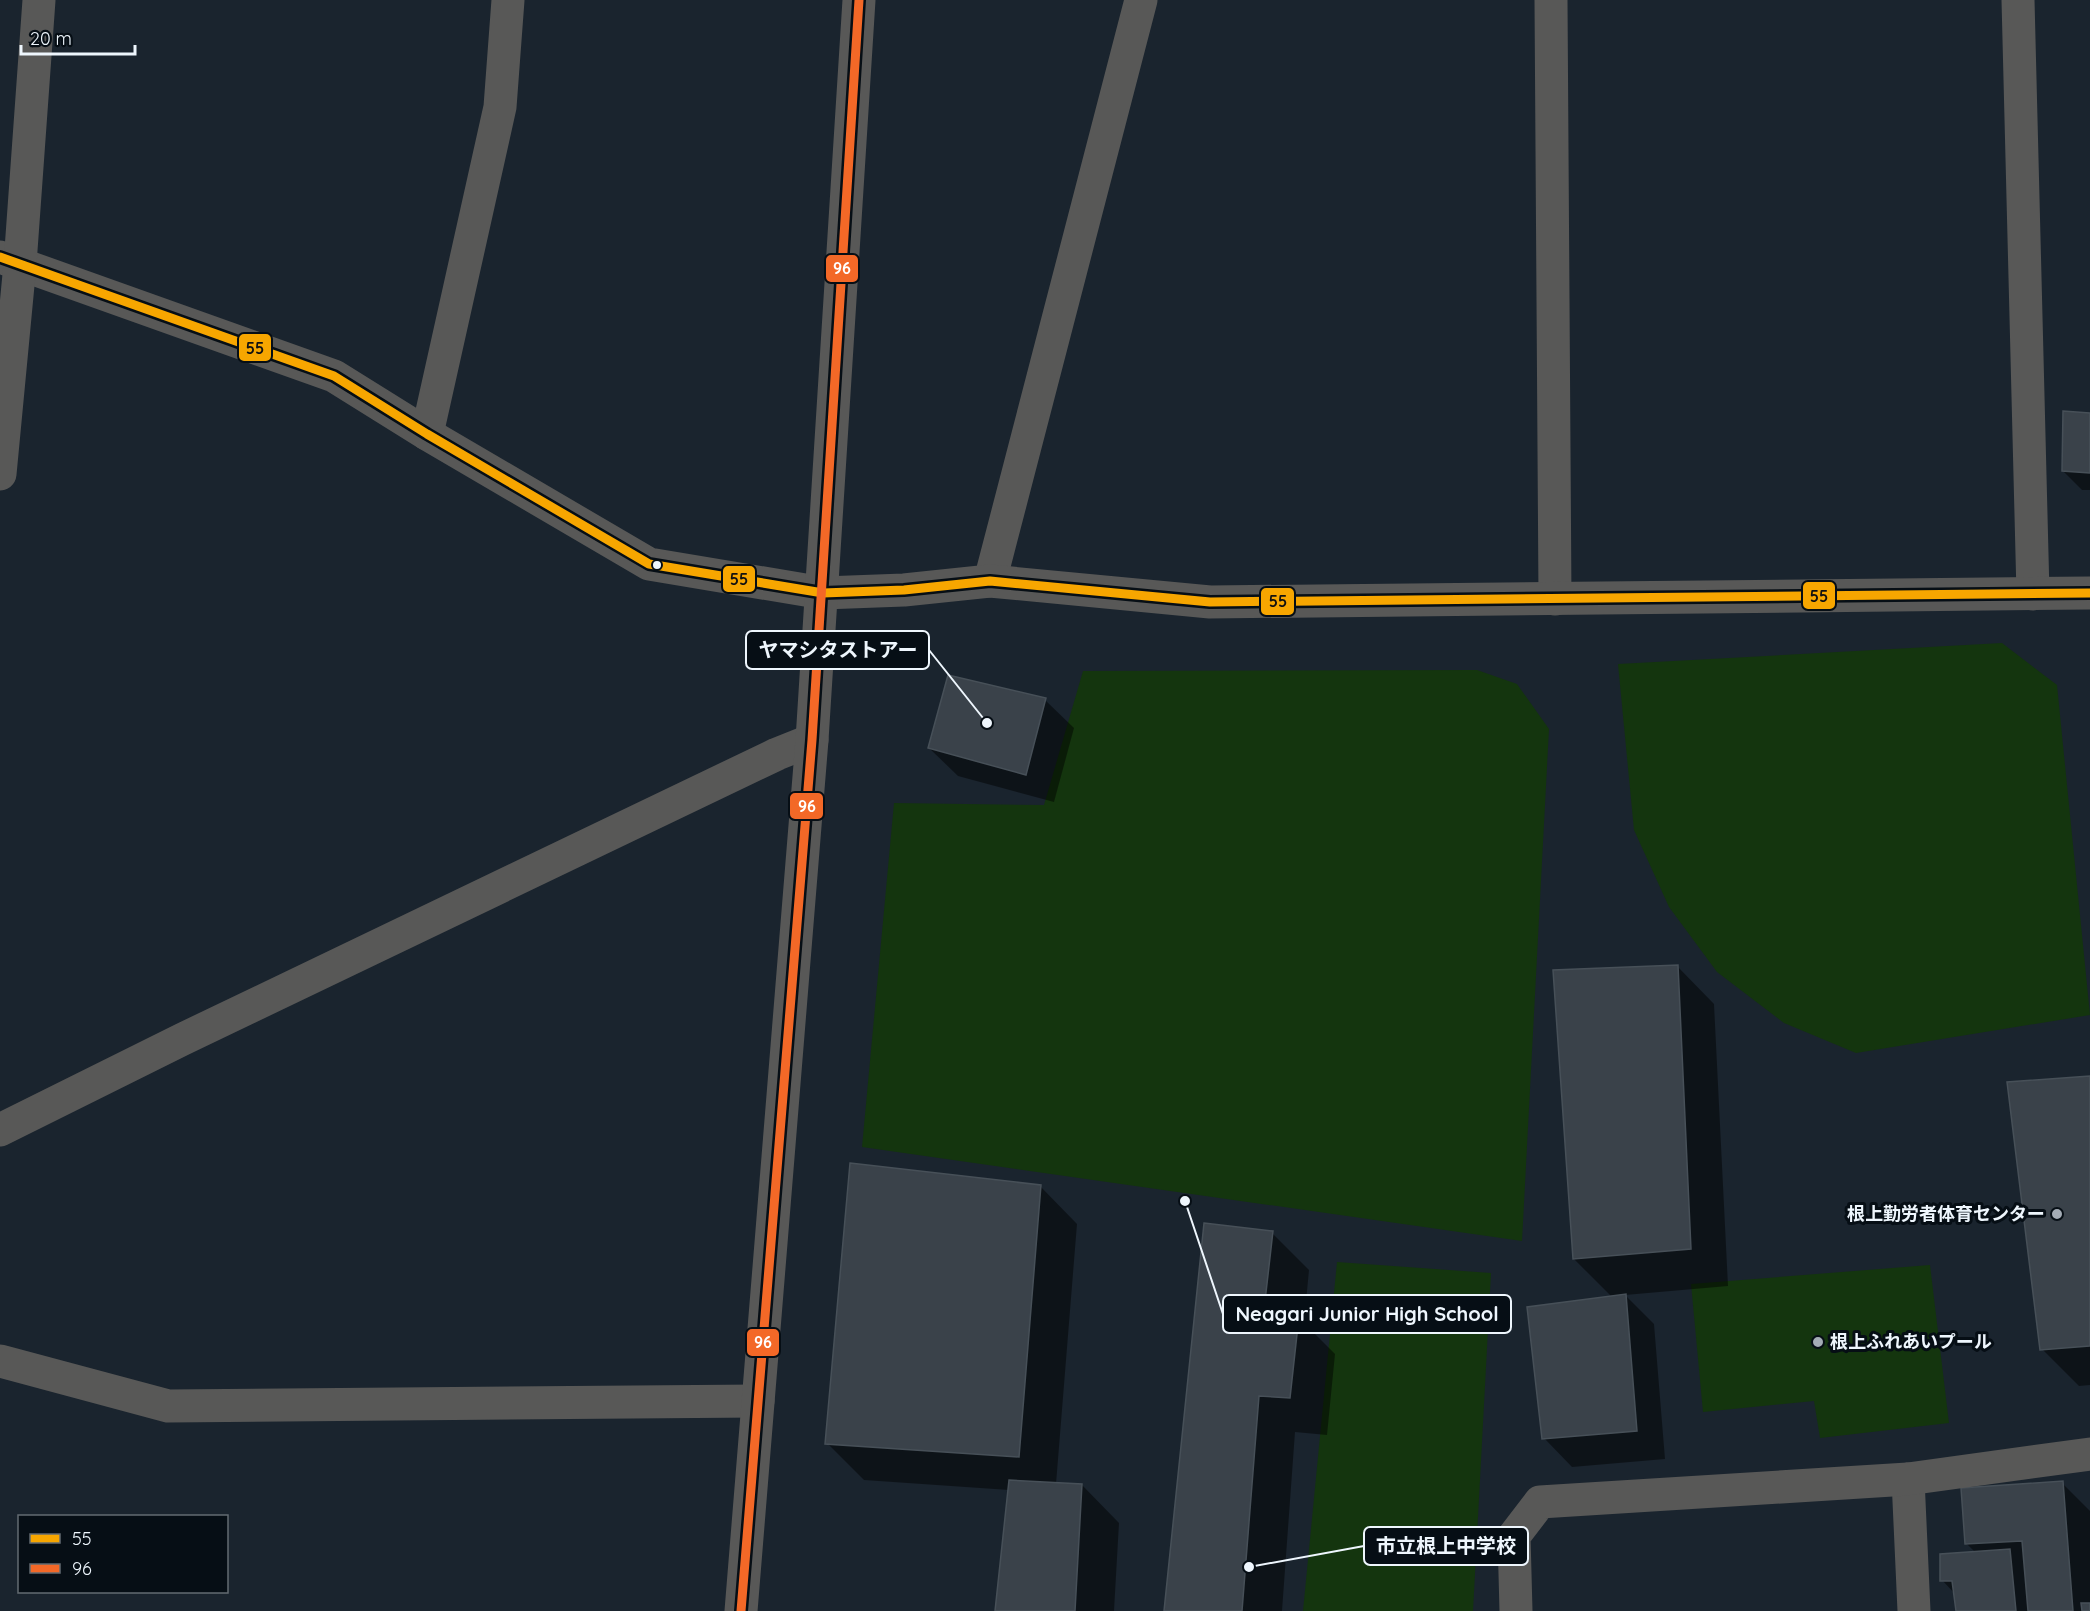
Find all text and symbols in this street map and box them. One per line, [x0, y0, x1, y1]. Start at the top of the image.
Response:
scale bar [21, 18, 135, 56]
text: 20 m [30, 27, 72, 50]
line badge: 96 [825, 254, 859, 283]
text: 96 [833, 258, 851, 278]
line badge: 55 [238, 333, 272, 362]
text: 55 [246, 338, 264, 358]
unlabelled marker [651, 559, 663, 571]
line badge: 55 [722, 565, 756, 593]
text: 55 [730, 569, 748, 589]
line badge: 55 [1802, 581, 1836, 610]
text: 55 [1810, 586, 1828, 606]
line badge: 55 [1260, 587, 1295, 616]
text: 55 [1269, 591, 1287, 611]
callout: ヤマシタストアー [746, 631, 929, 669]
text: ヤマシタストアー [759, 637, 917, 662]
line badge: 96 [789, 792, 824, 820]
text: 96 [798, 796, 816, 816]
place label: 根上勤労者体育センター [1847, 1202, 2045, 1225]
marker: 根上勤労者体育センター [2050, 1207, 2064, 1221]
callout: Neagari Junior High School [1223, 1295, 1511, 1333]
text: Neagari Junior High School [1235, 1301, 1499, 1326]
line badge: 96 [746, 1328, 780, 1357]
place label: 根上ふれあいプール [1830, 1330, 1992, 1353]
text: 96 [754, 1332, 772, 1352]
marker: 根上ふれあいプール [1811, 1335, 1825, 1349]
legend [18, 1515, 228, 1593]
text: 55 [72, 1527, 92, 1550]
callout: 市立根上中学校 [1364, 1527, 1528, 1565]
text: 市立根上中学校 [1376, 1533, 1516, 1558]
text: 96 [72, 1557, 92, 1580]

